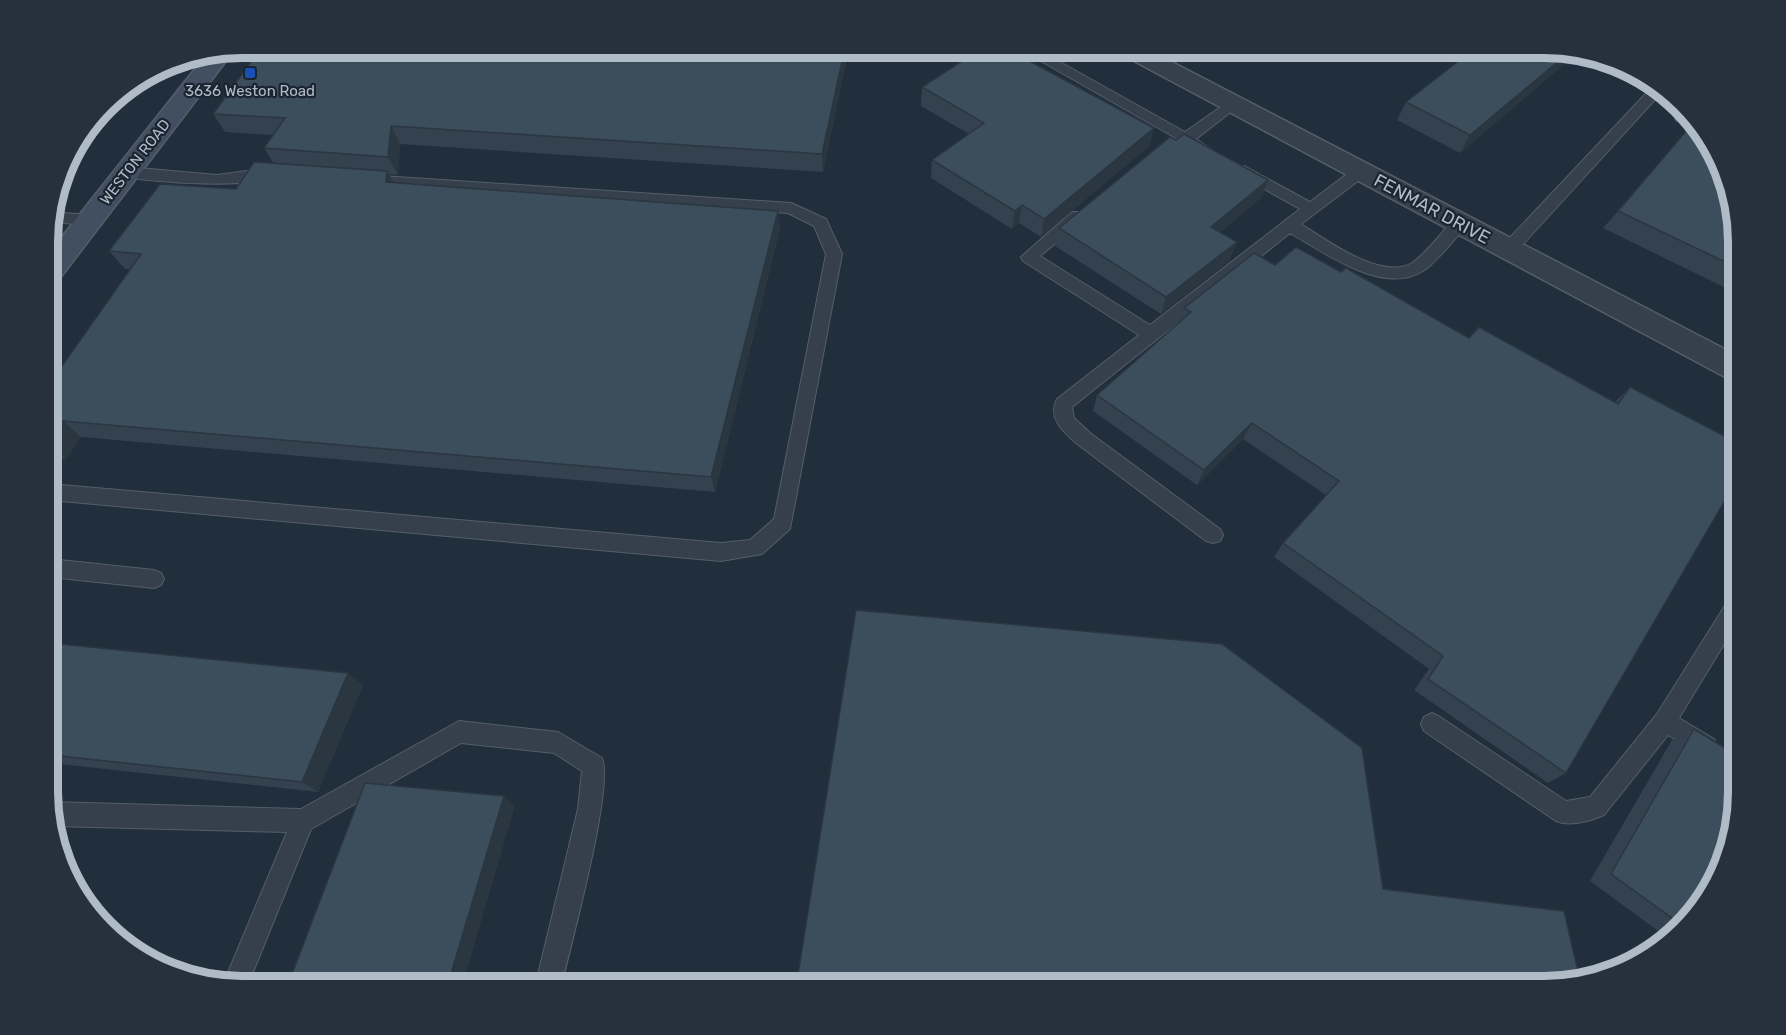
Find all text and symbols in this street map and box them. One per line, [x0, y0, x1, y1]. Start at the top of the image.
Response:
marker: 3636 Weston Road [243, 66, 257, 80]
place label: 3636 Weston Road [185, 82, 315, 100]
street label: WESTON ROAD [96, 116, 174, 208]
street label: FENMAR DRIVE [1370, 169, 1494, 249]

